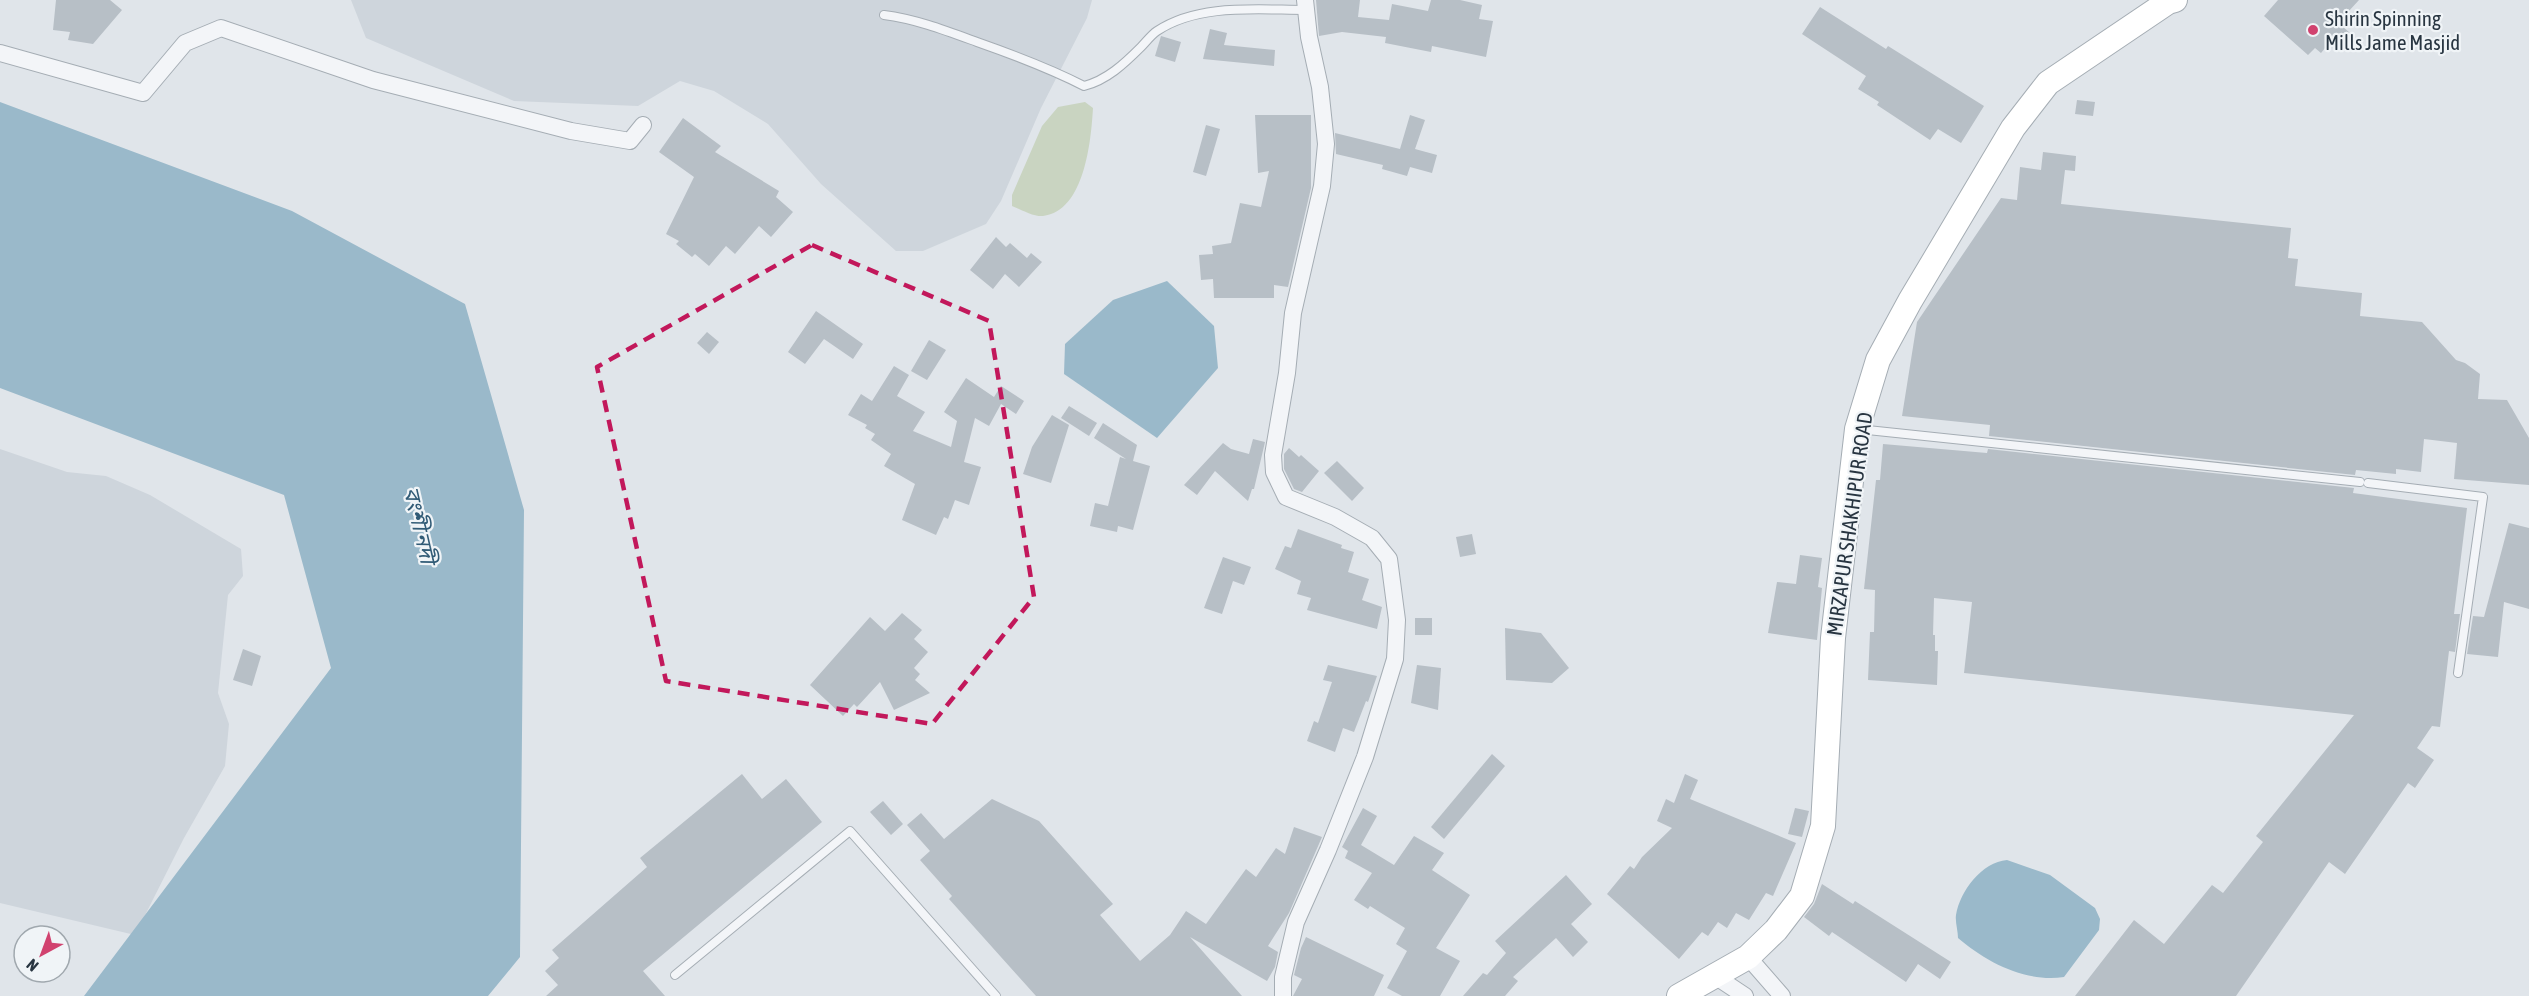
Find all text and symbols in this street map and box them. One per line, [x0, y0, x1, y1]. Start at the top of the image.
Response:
place label: Shirin Spinning Mills Jame Masjid [2325, 6, 2460, 54]
marker: Shirin Spinning Mills Jame Masjid [2306, 23, 2320, 37]
street label: MIRZAPUR SHAKHIPUR ROAD [1821, 411, 1877, 637]
water label: বংশী নদী [399, 484, 442, 570]
north arrow [12, 924, 72, 984]
text: N [23, 955, 42, 975]

